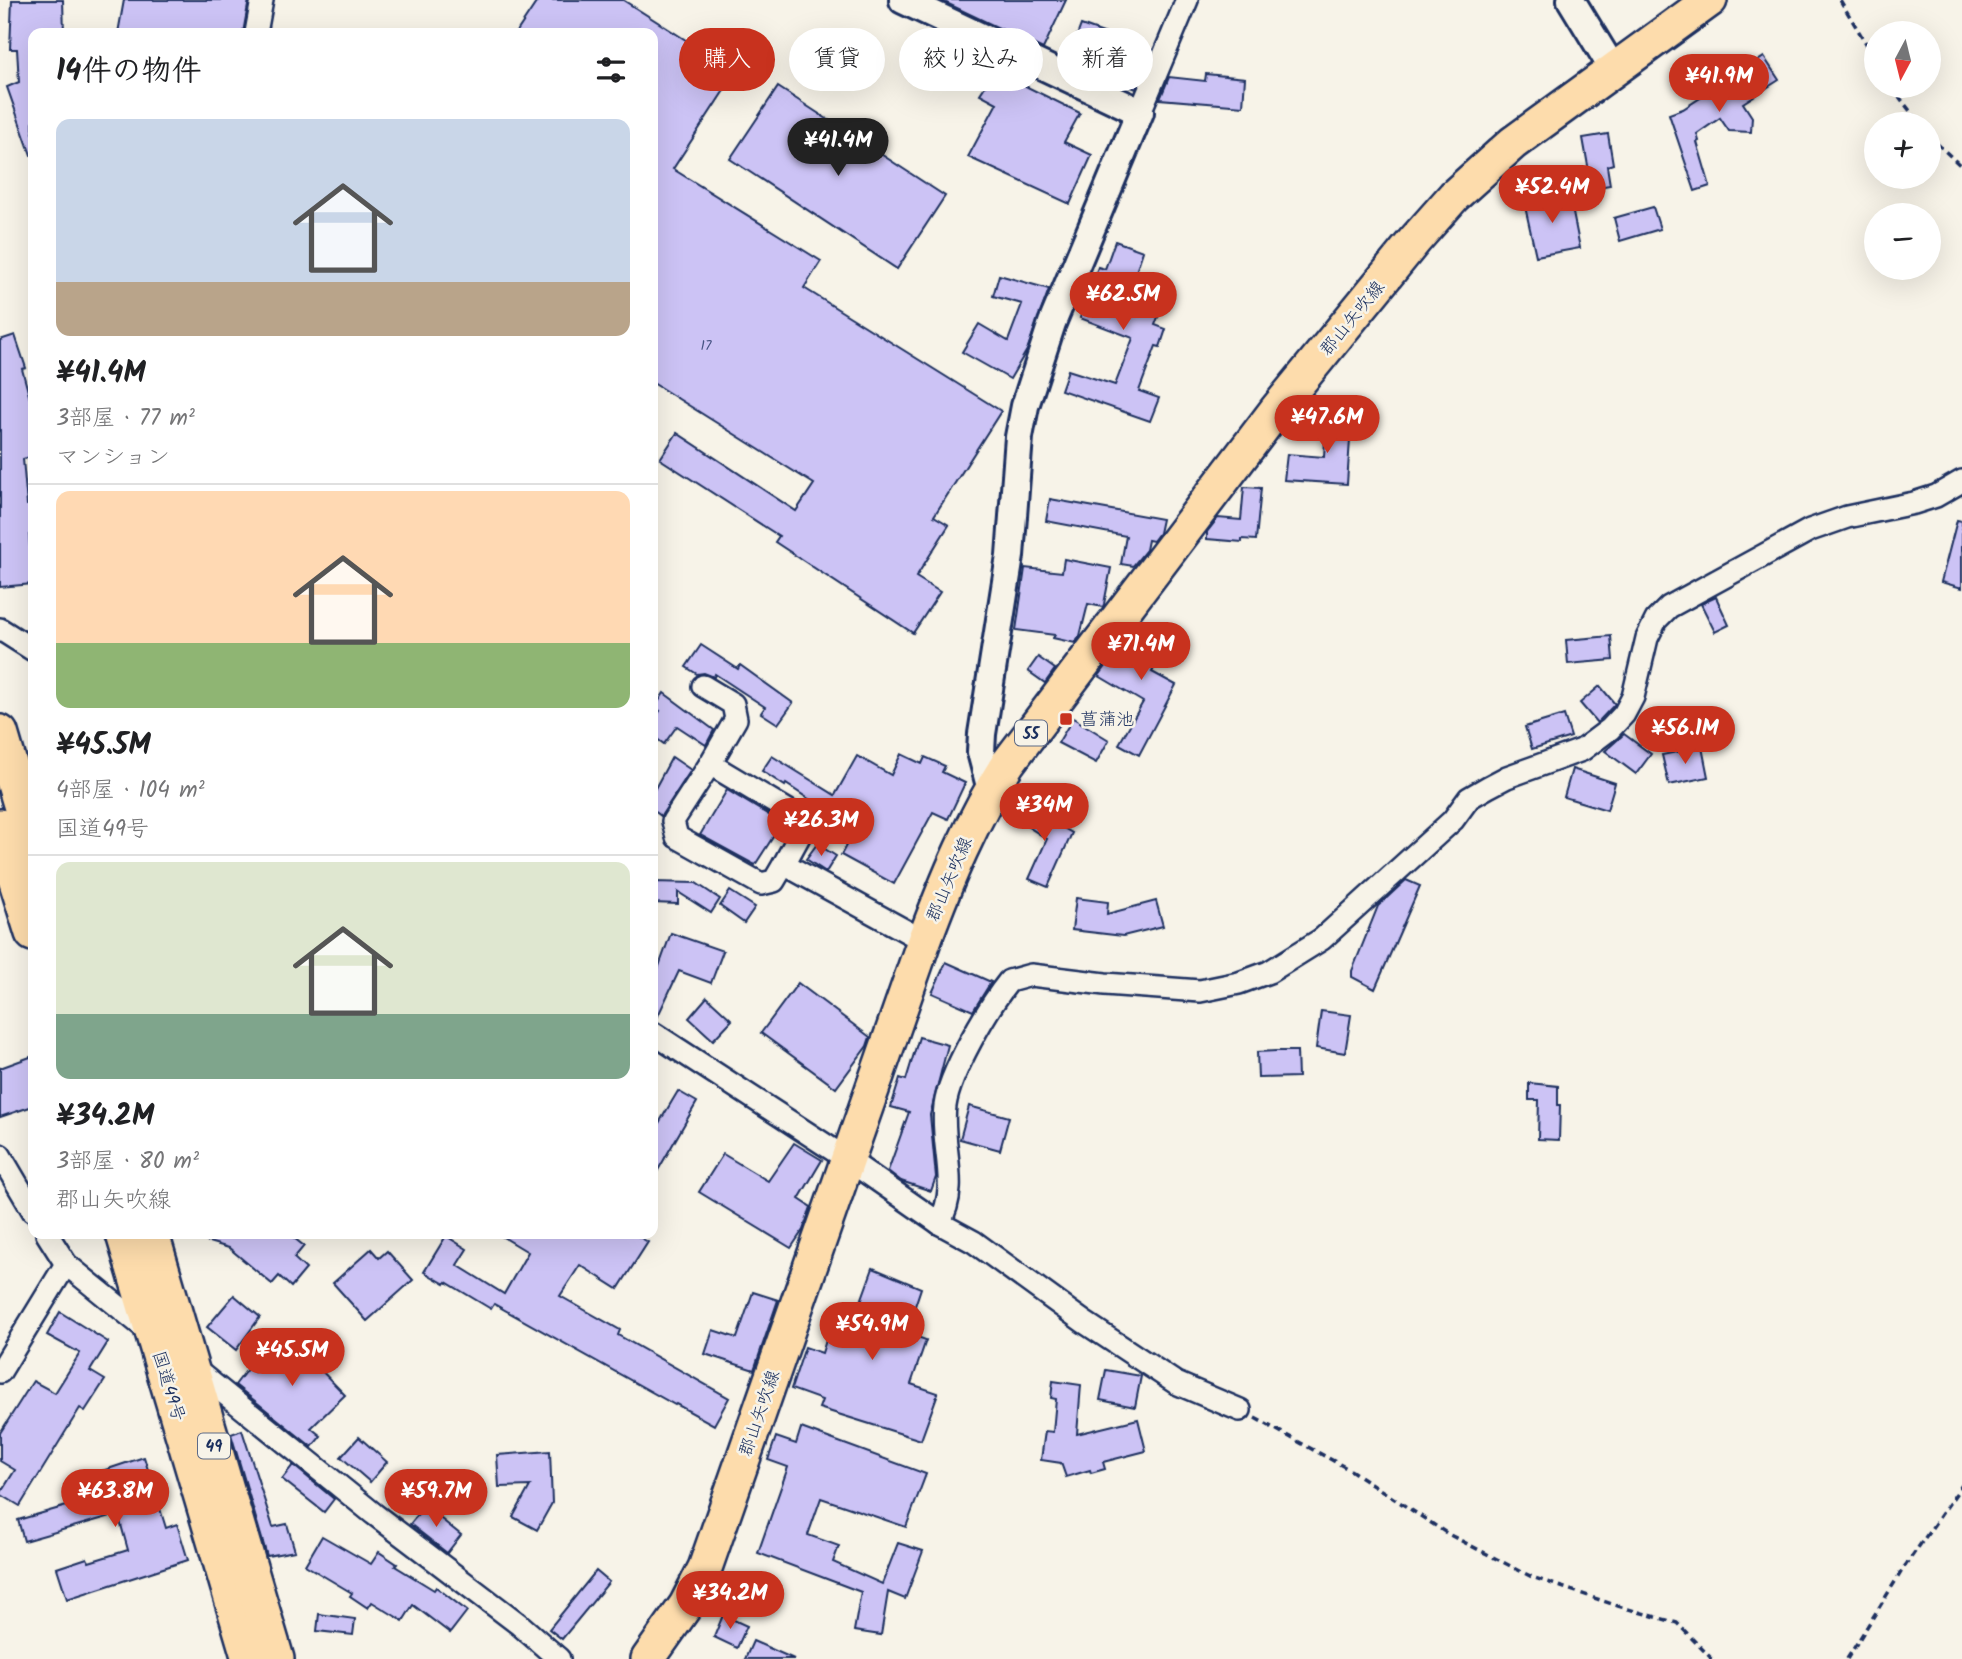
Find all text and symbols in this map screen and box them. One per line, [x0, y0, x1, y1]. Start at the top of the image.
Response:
north arrow [1864, 21, 1941, 98]
map controls [1864, 21, 1941, 280]
chip: 購入 [679, 28, 775, 91]
chip: 賃貸 [789, 28, 885, 91]
chip: 絞り込み [899, 28, 1043, 91]
chip: 新着 [1057, 28, 1153, 91]
text: 14件の物件 [56, 48, 201, 96]
icon: filters [592, 51, 630, 89]
pin: ¥41.9M [1662, 54, 1776, 114]
text: ¥41.9M [1685, 59, 1753, 95]
button: + [1864, 112, 1941, 189]
pin: ¥41.4M [781, 118, 895, 178]
text: ¥41.4M [803, 123, 873, 159]
icon: home [280, 165, 406, 291]
pin: ¥52.4M [1495, 166, 1609, 225]
text: ¥52.4M [1515, 170, 1589, 206]
button: − [1864, 203, 1941, 280]
pin: ¥62.5M [1066, 272, 1180, 332]
street label: 郡山矢吹線 [1314, 275, 1393, 363]
text: ¥62.5M [1086, 277, 1160, 313]
house number: 17 [701, 335, 712, 357]
text: ¥41.4M [56, 350, 146, 398]
pin: ¥47.6M [1270, 396, 1384, 455]
text: ¥47.6M [1291, 400, 1363, 436]
text: 3部屋 · 77 m² [56, 401, 195, 437]
text: マンション [56, 440, 170, 476]
icon: home [280, 537, 406, 663]
pin: ¥71.4M [1084, 622, 1198, 682]
text: ¥71.4M [1107, 627, 1175, 663]
place label: 菖蒲池 [1080, 706, 1134, 735]
pin: ¥56.1M [1628, 706, 1742, 766]
marker: 菖蒲池 [1058, 711, 1074, 727]
text: ¥56.1M [1651, 711, 1719, 747]
road number: 55 [1015, 720, 1047, 746]
text: ¥45.5M [56, 722, 151, 770]
text: 4部屋 · 104 m² [56, 773, 205, 809]
pin: ¥34M [1003, 784, 1085, 843]
text: ¥34M [1016, 788, 1072, 824]
pin: ¥26.3M [764, 798, 878, 858]
text: ¥26.3M [783, 803, 859, 839]
text: 国道49号 [56, 812, 149, 848]
street label: 郡山矢吹線 [919, 832, 981, 927]
icon: home [280, 908, 406, 1034]
text: ¥34.2M [56, 1093, 155, 1141]
text: 3部屋 · 80 m² [56, 1144, 199, 1180]
text: 郡山矢吹線 [56, 1183, 171, 1219]
pin: ¥54.9M [815, 1302, 929, 1362]
text: ¥54.9M [836, 1307, 908, 1343]
pin: ¥45.5M [235, 1328, 349, 1388]
text: ¥45.5M [256, 1333, 328, 1369]
street label: 国道49号 [143, 1347, 192, 1425]
street label: 郡山矢吹線 [732, 1366, 789, 1461]
road number: 49 [198, 1434, 230, 1458]
pin: ¥63.8M [58, 1470, 172, 1529]
pin: ¥59.7M [379, 1470, 493, 1529]
text: ¥63.8M [77, 1474, 153, 1510]
text: ¥59.7M [400, 1474, 472, 1510]
pin: ¥34.2M [673, 1572, 787, 1631]
text: ¥34.2M [692, 1576, 768, 1612]

